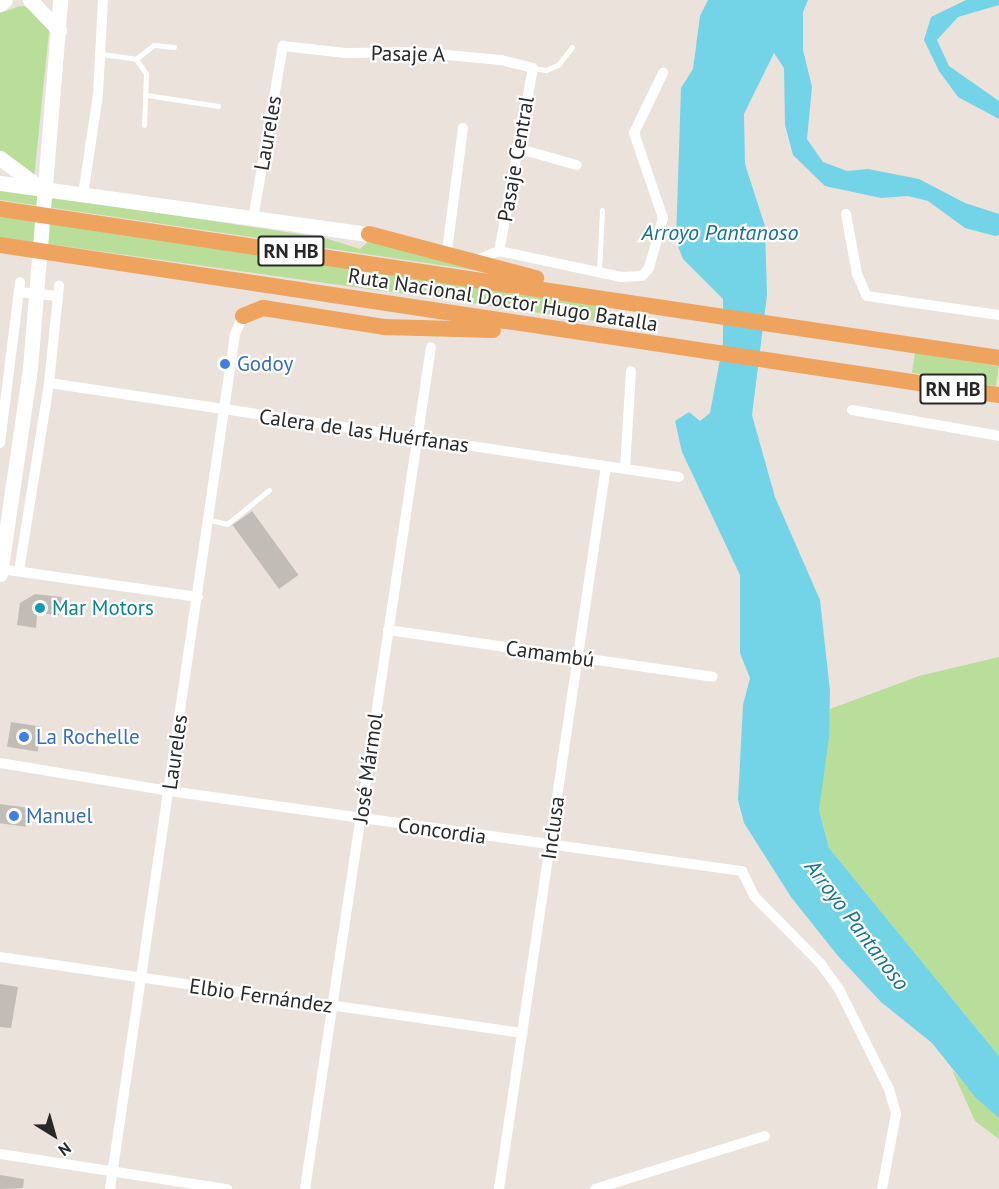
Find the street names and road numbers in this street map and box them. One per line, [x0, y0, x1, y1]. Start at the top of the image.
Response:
street label: Pasaje A [370, 41, 446, 67]
street label: Laureles [249, 94, 287, 172]
street label: Pasaje Central [493, 94, 539, 224]
road number: RN HB [256, 234, 326, 268]
street label: Ruta Nacional Doctor Hugo Batalla [346, 263, 660, 337]
road number: RN HB [918, 372, 988, 406]
street label: Calera de las Huérfanas [257, 404, 471, 458]
street label: Camambú [504, 635, 596, 673]
street label: José Mármol [348, 711, 388, 825]
street label: Laureles [157, 713, 193, 791]
street label: Inclusa [536, 795, 570, 861]
street label: Concordia [396, 812, 488, 850]
street label: Elbio Fernández [188, 973, 334, 1019]

